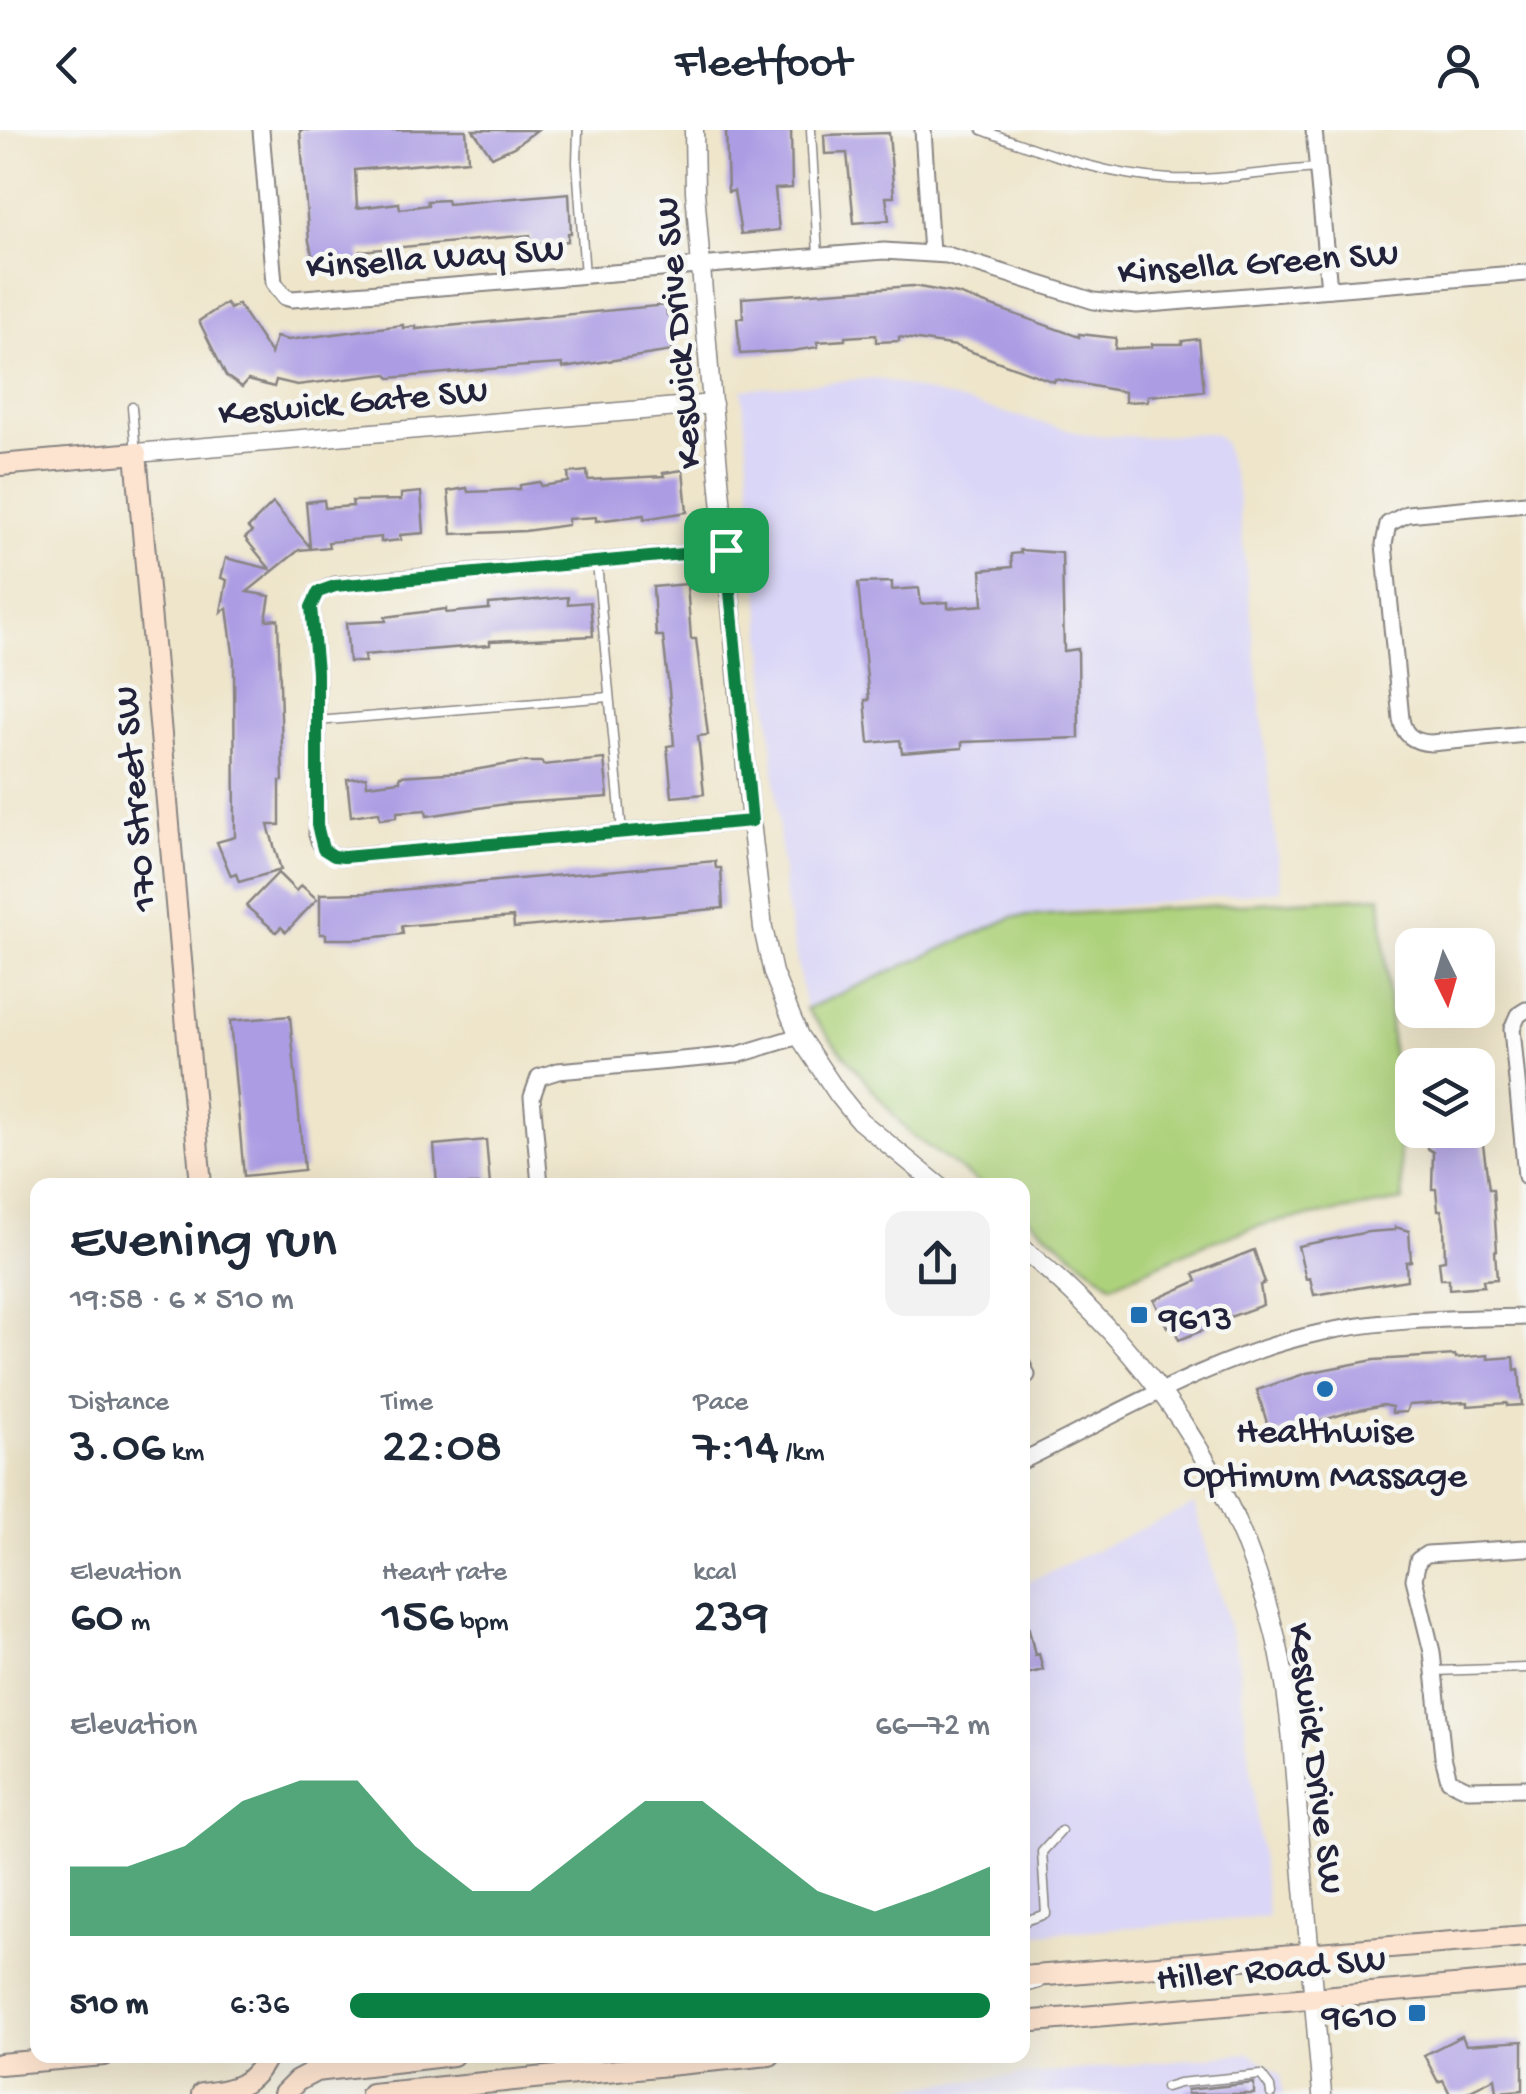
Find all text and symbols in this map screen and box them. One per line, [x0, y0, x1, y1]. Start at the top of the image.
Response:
icon: back [40, 38, 95, 93]
icon: person [1431, 38, 1486, 93]
text: Fleetfoot [675, 39, 851, 92]
street label: Keswick Drive SW [647, 195, 715, 470]
street label: Kinsella Way SW [305, 230, 566, 292]
street label: Kinsella Green SW [1117, 234, 1400, 298]
street label: Keswick Gate SW [217, 371, 490, 439]
pin [684, 508, 769, 593]
icon: arrive [699, 523, 754, 578]
street label: 170 Street SW [106, 684, 170, 914]
north arrow [1395, 928, 1495, 1028]
map controls [1395, 928, 1495, 1148]
button: layers [1395, 1048, 1495, 1148]
button: share [885, 1211, 990, 1316]
text: Evening run [70, 1212, 337, 1276]
text: 19:58 · 6 × 510 m [70, 1282, 294, 1320]
place label: 9613 [1158, 1299, 1232, 1343]
marker: 9613 [1128, 1304, 1150, 1326]
marker: Healthwise Optimum Massage [1314, 1378, 1336, 1400]
text: Distance [70, 1387, 169, 1420]
text: Time [382, 1387, 433, 1420]
text: Pace [693, 1387, 748, 1420]
place label: Healthwise Optimum Massage [1183, 1412, 1467, 1500]
text: 3.06 [70, 1420, 165, 1479]
text: 22:08 [382, 1420, 502, 1479]
text: 7:14 [693, 1420, 779, 1479]
text: km [165, 1437, 204, 1470]
text: /km [779, 1437, 825, 1470]
text: Elevation [70, 1557, 181, 1590]
text: Heart rate [382, 1557, 507, 1590]
text: kcal [693, 1557, 737, 1590]
text: 60 [70, 1590, 124, 1649]
text: 156 [382, 1590, 453, 1649]
text: 239 [693, 1590, 769, 1649]
text: m [124, 1607, 150, 1640]
text: bpm [453, 1607, 509, 1640]
street label: Keswick Drive SW [1275, 1621, 1352, 1897]
text: Elevation [70, 1708, 197, 1746]
text: 66–72 m [875, 1708, 990, 1746]
street label: Hiller Road SW [1155, 1940, 1388, 2004]
text: 510 m [70, 1987, 148, 2025]
text: 6:36 [230, 1987, 289, 2025]
place label: 9610 [1321, 1997, 1397, 2041]
marker: 9610 [1406, 2002, 1428, 2024]

